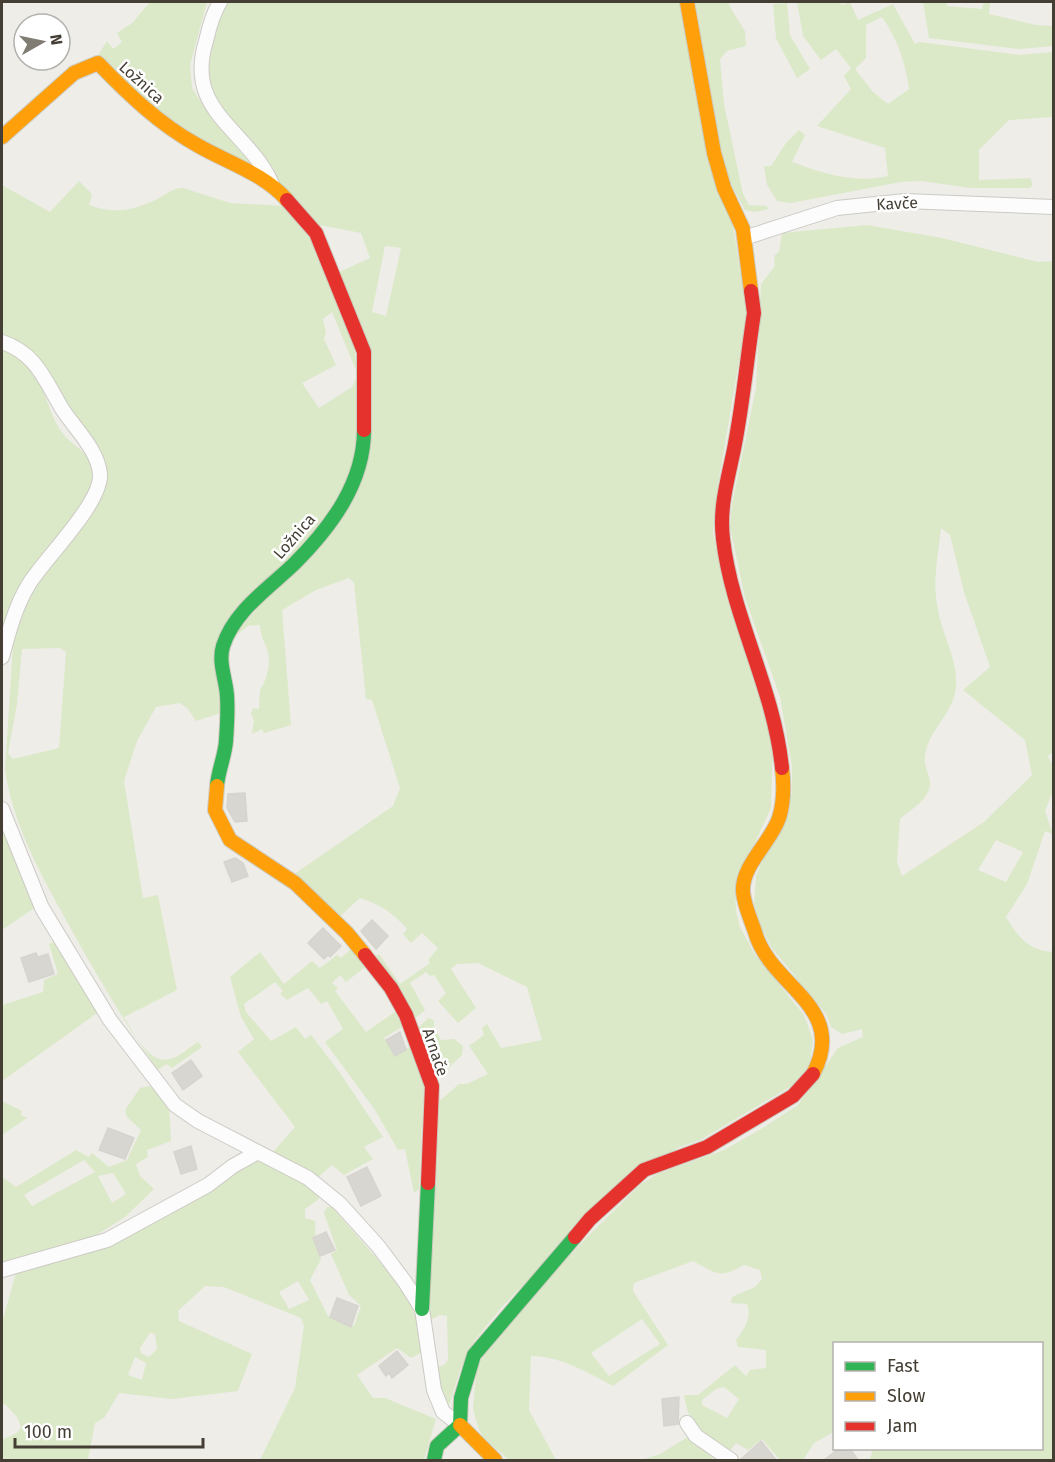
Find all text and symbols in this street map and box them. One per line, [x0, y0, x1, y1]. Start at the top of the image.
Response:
north arrow [12, 12, 72, 72]
text: N [46, 33, 67, 46]
street label: Ložnica [115, 57, 168, 107]
street label: Kavče [876, 193, 918, 214]
street label: Ložnica [270, 510, 319, 563]
street label: Arnače [418, 1026, 453, 1079]
legend [833, 1342, 1043, 1450]
text: Fast [887, 1355, 920, 1377]
text: Slow [887, 1385, 926, 1407]
scale bar [15, 1411, 202, 1449]
text: Jam [887, 1415, 918, 1437]
text: 100 m [24, 1421, 72, 1443]

